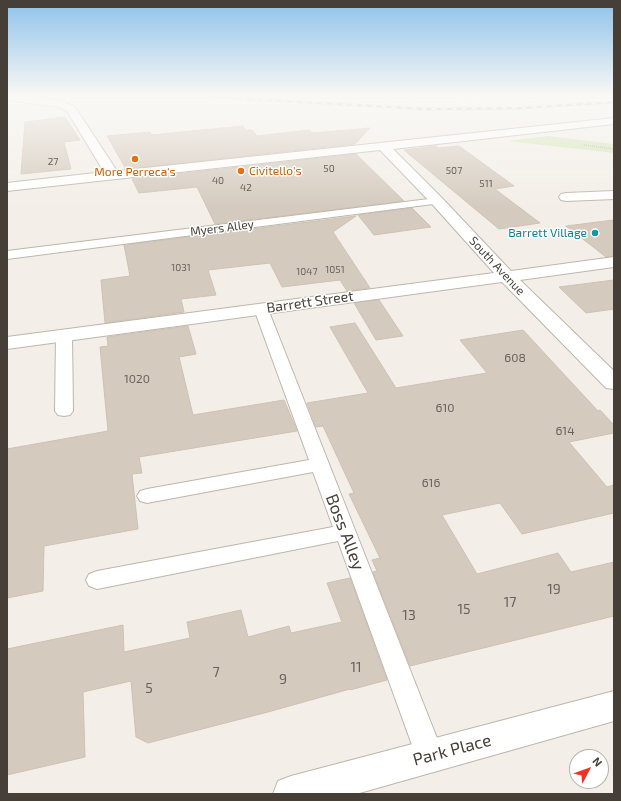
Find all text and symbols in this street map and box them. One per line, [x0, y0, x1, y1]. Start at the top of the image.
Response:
marker: More Perreca's [130, 154, 140, 164]
house number: 27 [48, 156, 58, 168]
house number: 50 [323, 163, 335, 175]
place label: Civitello's [249, 164, 301, 178]
place label: More Perreca's [94, 165, 176, 179]
house number: 507 [446, 165, 462, 177]
marker: Civitello's [236, 166, 246, 176]
house number: 40 [212, 175, 224, 187]
house number: 511 [479, 178, 493, 190]
house number: 42 [240, 182, 252, 194]
street label: Myers Alley [189, 217, 255, 239]
place label: Barrett Village [508, 226, 587, 240]
marker: Barrett Village [590, 228, 600, 238]
street label: South Avenue [466, 234, 528, 298]
house number: 1031 [171, 262, 191, 274]
house number: 1051 [325, 264, 345, 276]
house number: 1047 [296, 266, 318, 278]
street label: Barrett Street [265, 288, 355, 316]
house number: 608 [504, 351, 526, 365]
house number: 1020 [124, 372, 150, 386]
house number: 610 [436, 401, 454, 415]
house number: 614 [555, 424, 575, 438]
house number: 616 [422, 476, 440, 490]
street label: Boss Alley [321, 491, 369, 573]
house number: 19 [547, 581, 561, 597]
house number: 17 [504, 594, 516, 610]
house number: 15 [457, 601, 471, 617]
house number: 13 [402, 607, 416, 623]
house number: 11 [350, 659, 362, 675]
house number: 7 [212, 664, 220, 680]
house number: 9 [279, 671, 287, 687]
house number: 5 [145, 680, 153, 696]
street label: Park Place [411, 730, 493, 770]
north arrow [569, 749, 609, 789]
text: N [590, 754, 605, 769]

